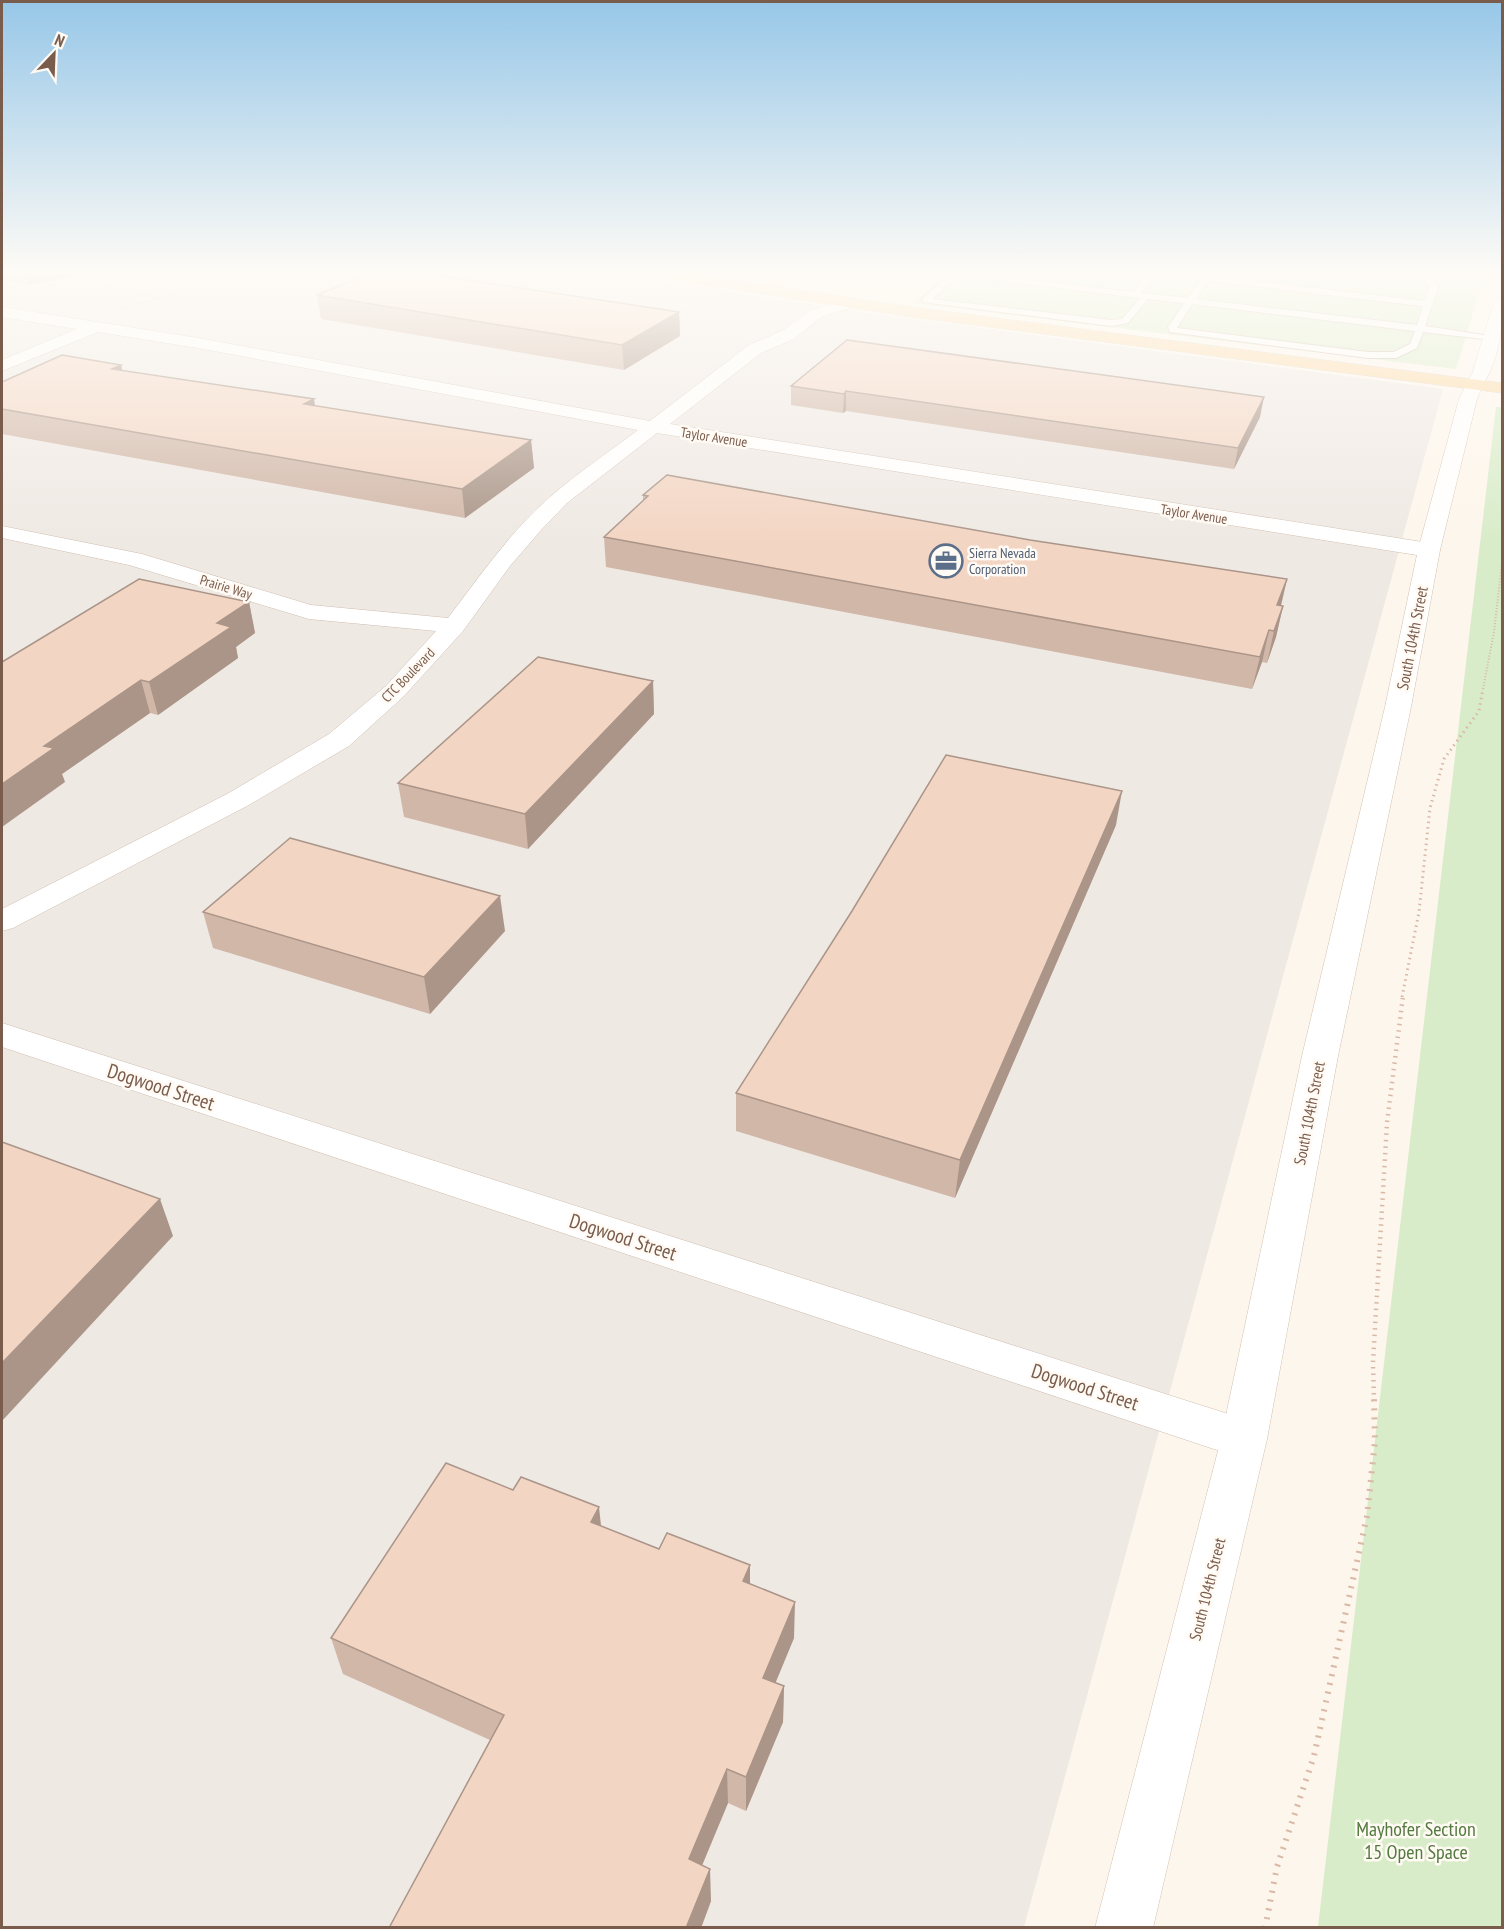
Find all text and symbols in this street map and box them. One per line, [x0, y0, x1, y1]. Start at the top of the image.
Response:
north arrow [24, 24, 84, 84]
text: N [52, 29, 68, 51]
street label: Taylor Avenue [679, 423, 749, 451]
street label: Taylor Avenue [1159, 500, 1229, 528]
office icon: Sierra Nevada Corporation [928, 543, 964, 579]
place label: Sierra Nevada Corporation [969, 544, 1036, 578]
street label: Prairie Way [198, 571, 255, 604]
street label: South 104th Street [1392, 584, 1432, 691]
street label: CTC Boulevard [377, 644, 439, 706]
street label: Dogwood Street [104, 1057, 218, 1117]
street label: South 104th Street [1289, 1059, 1329, 1166]
street label: Dogwood Street [566, 1207, 680, 1267]
street label: Dogwood Street [1028, 1357, 1142, 1417]
street label: South 104th Street [1185, 1535, 1230, 1642]
park label: Mayhofer Section 15 Open Space [1356, 1816, 1476, 1865]

